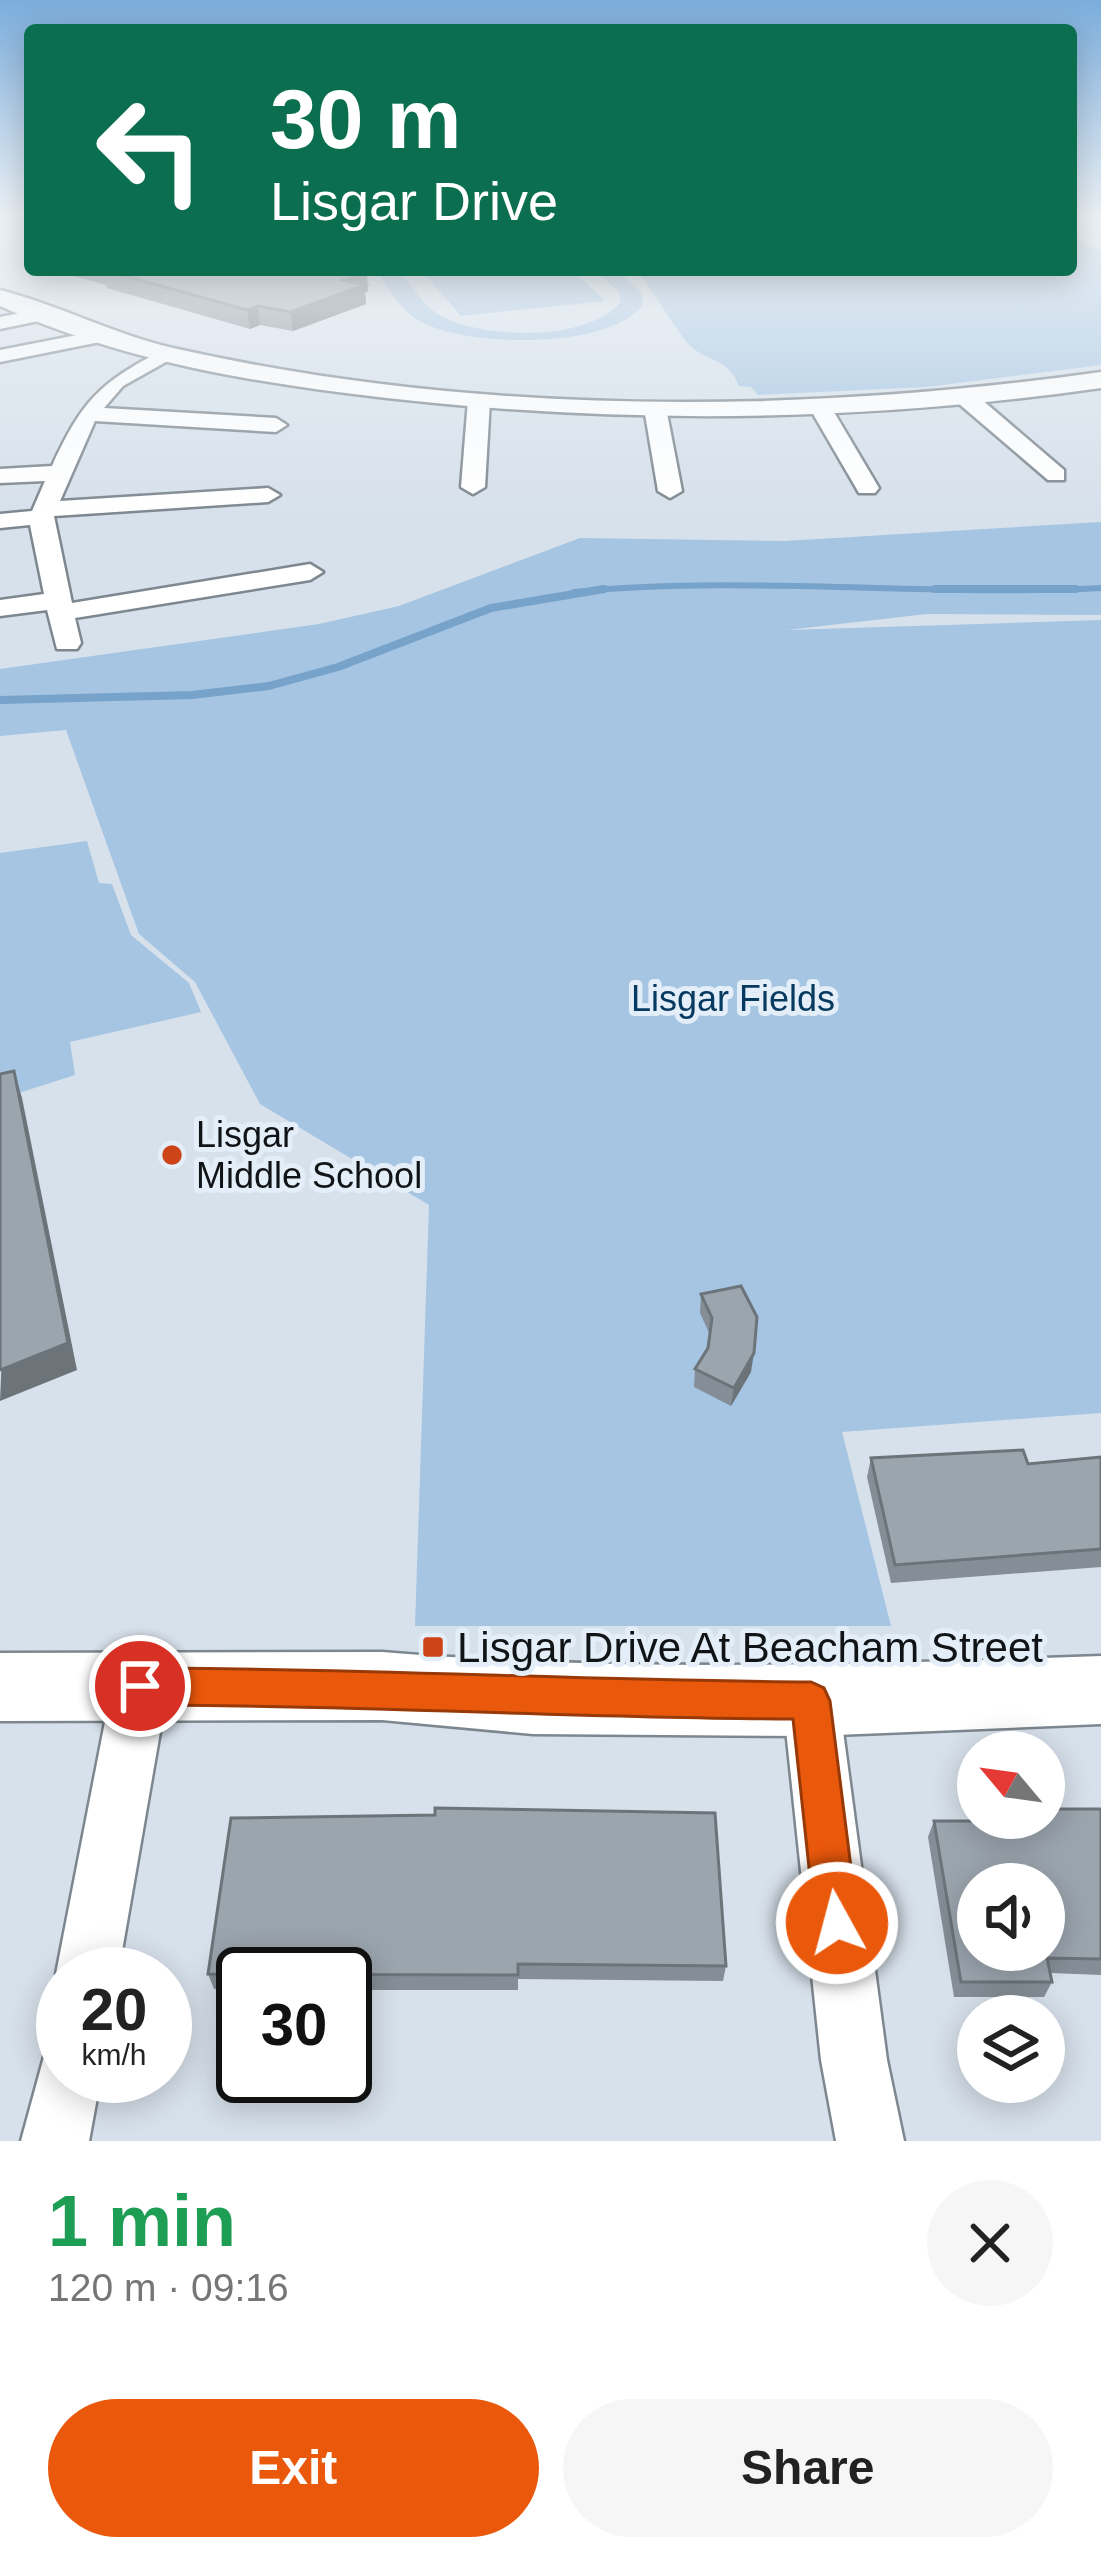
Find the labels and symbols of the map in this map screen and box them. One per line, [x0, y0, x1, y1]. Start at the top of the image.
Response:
park label: Lisgar Fields [631, 978, 835, 1019]
place label: Lisgar Middle School [196, 1114, 422, 1196]
marker: Lisgar Middle School [159, 1142, 185, 1168]
place label: Lisgar Drive At Beacham Street [457, 1624, 1043, 1671]
marker: Lisgar Drive At Beacham Street [420, 1634, 446, 1660]
pin [89, 1635, 191, 1737]
north arrow [957, 1731, 1065, 1839]
position arrow [774, 1860, 900, 1986]
speed limit sign: 30 [216, 1947, 372, 2103]

